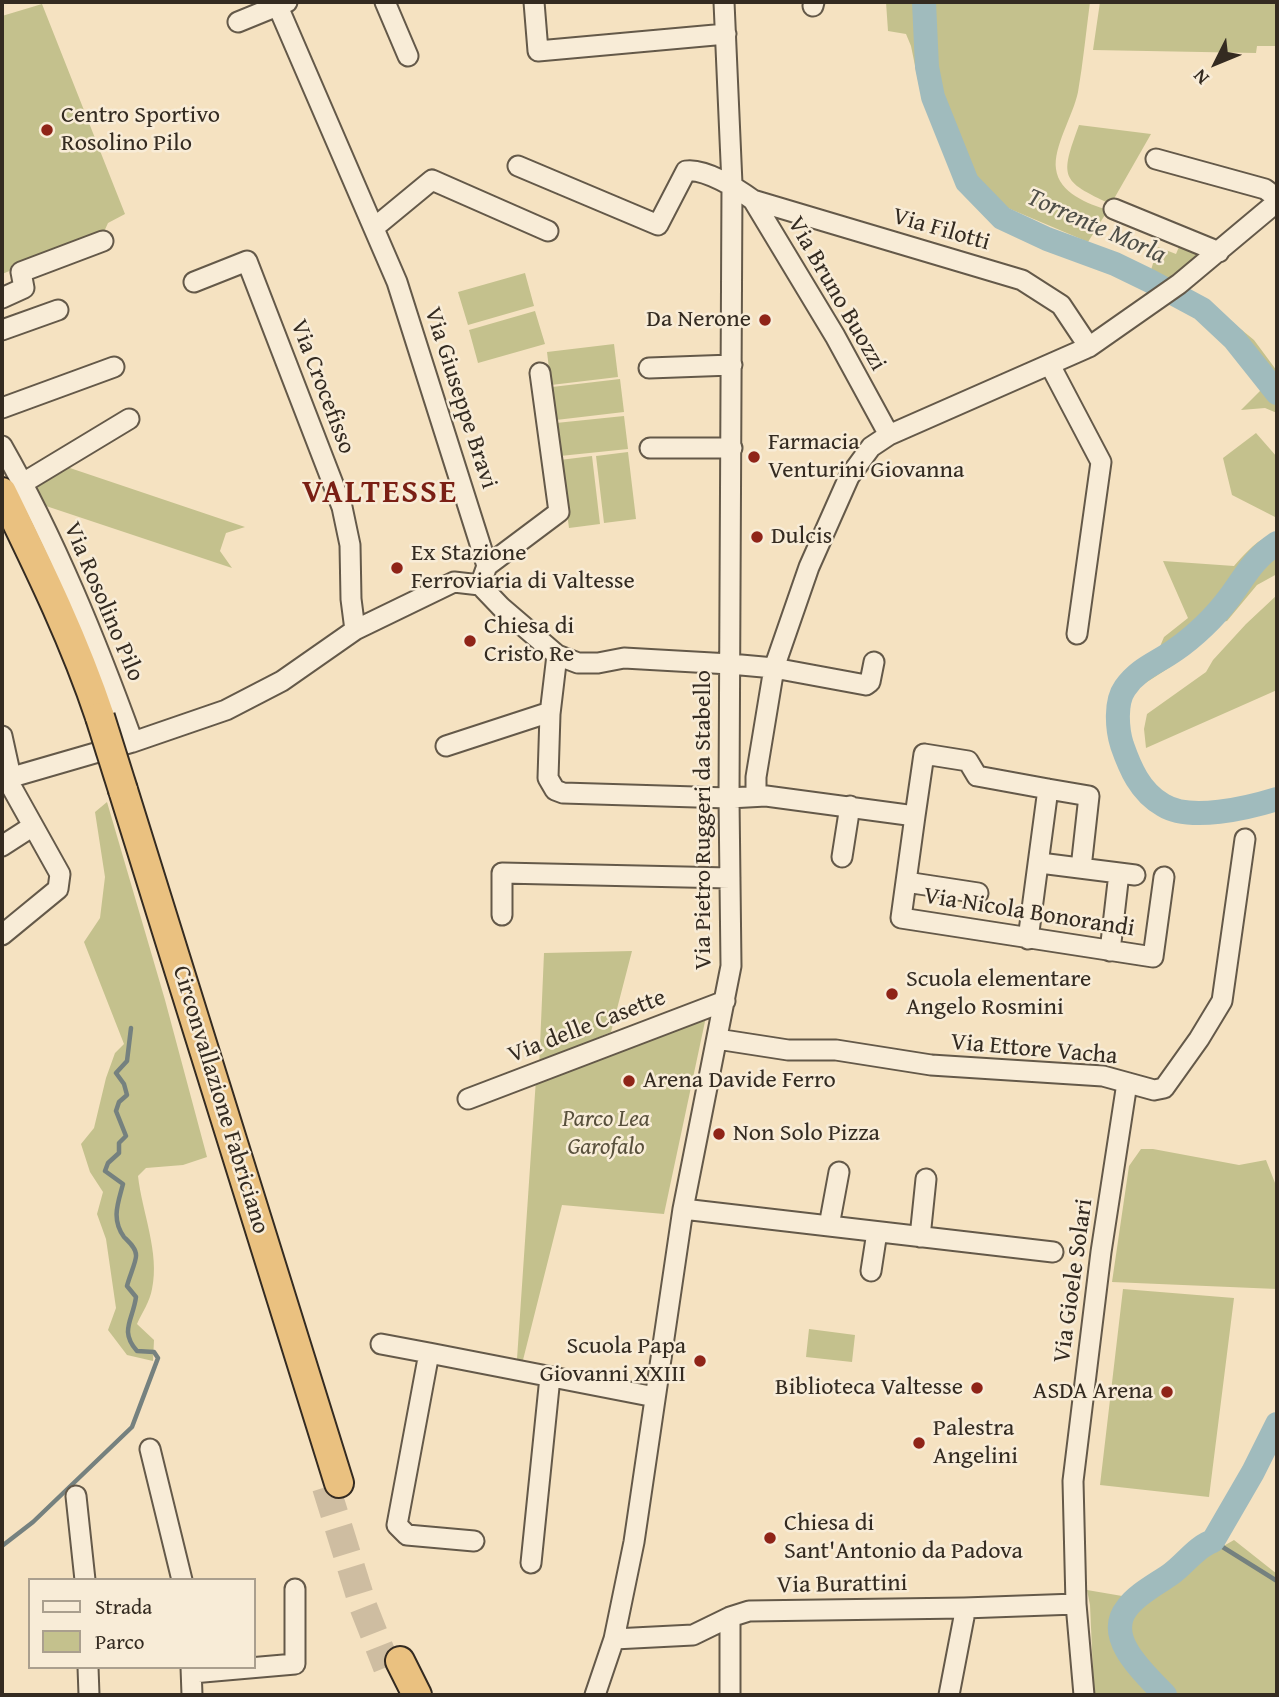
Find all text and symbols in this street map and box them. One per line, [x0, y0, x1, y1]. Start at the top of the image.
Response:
north arrow [1181, 28, 1251, 98]
text: N [1186, 63, 1215, 92]
place label: Centro Sportivo Rosolino Pilo [61, 102, 220, 158]
marker: Centro Sportivo Rosolino Pilo [39, 122, 55, 138]
water label: Torrente Morla [1022, 182, 1170, 272]
street label: Via Filotti [889, 202, 993, 258]
street label: Via Bruno Buozzi [780, 212, 892, 376]
street label: Via Giuseppe Bravi [417, 304, 503, 492]
place label: Da Nerone [646, 306, 751, 334]
marker: Da Nerone [757, 312, 773, 328]
street label: Via Crocefisso [283, 316, 361, 458]
place label: Farmacia Venturini Giovanna [768, 429, 964, 485]
marker: Farmacia Venturini Giovanna [746, 449, 762, 465]
district label: VALTESSE [303, 475, 457, 513]
street label: Via Rosolino Pilo [57, 518, 149, 686]
place label: Dulcis [771, 523, 832, 551]
marker: Dulcis [749, 529, 765, 545]
place label: Ex Stazione Ferroviaria di Valtesse [411, 540, 635, 596]
marker: Ex Stazione Ferroviaria di Valtesse [389, 560, 405, 576]
place label: Chiesa di Cristo Re [484, 613, 574, 669]
marker: Chiesa di Cristo Re [462, 633, 478, 649]
street label: Via Pietro Ruggeri da Stabello [690, 670, 718, 970]
street label: Via Nicola Bonorandi [921, 882, 1137, 944]
street label: Circonvallazione Fabriciano [166, 963, 274, 1237]
place label: Scuola elementare Angelo Rosmini [906, 966, 1091, 1022]
street label: Via delle Casette [504, 984, 670, 1070]
marker: Scuola elementare Angelo Rosmini [884, 986, 900, 1002]
street label: Via Ettore Vacha [949, 1028, 1119, 1072]
place label: Arena Davide Ferro [643, 1067, 836, 1095]
marker: Arena Davide Ferro [621, 1073, 637, 1089]
park label: Parco Lea Garofalo [562, 1106, 650, 1162]
place label: Non Solo Pizza [733, 1120, 880, 1148]
marker: Non Solo Pizza [711, 1126, 727, 1142]
street label: Via Gioele Solari [1048, 1197, 1100, 1365]
place label: Scuola Papa Giovanni XXIII [540, 1333, 686, 1389]
marker: Scuola Papa Giovanni XXIII [692, 1353, 708, 1369]
place label: Biblioteca Valtesse [775, 1374, 963, 1402]
place label: ASDA Arena [1033, 1378, 1153, 1406]
marker: Biblioteca Valtesse [969, 1380, 985, 1396]
marker: ASDA Arena [1159, 1384, 1175, 1400]
place label: Palestra Angelini [933, 1415, 1018, 1471]
marker: Palestra Angelini [911, 1435, 927, 1451]
place label: Chiesa di Sant'Antonio da Padova [784, 1510, 1023, 1566]
marker: Chiesa di Sant'Antonio da Padova [762, 1530, 778, 1546]
street label: Via Burattini [776, 1569, 908, 1601]
legend [28, 1578, 256, 1669]
text: Strada [95, 1591, 152, 1622]
text: Parco [95, 1626, 145, 1657]

